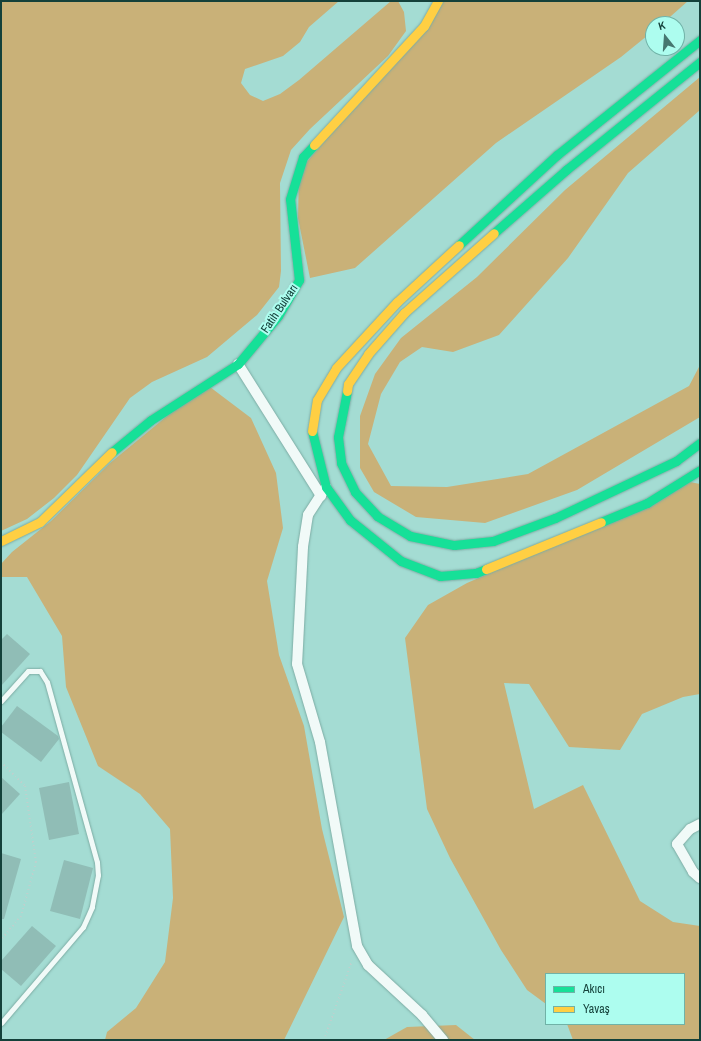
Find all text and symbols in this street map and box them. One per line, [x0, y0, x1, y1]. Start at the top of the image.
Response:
north arrow [645, 16, 685, 56]
text: K [657, 18, 667, 33]
street label: Fatih Bulvarı [259, 282, 301, 336]
legend [545, 973, 685, 1025]
text: Akıcı [583, 981, 605, 997]
text: Yavaş [583, 1001, 610, 1017]

